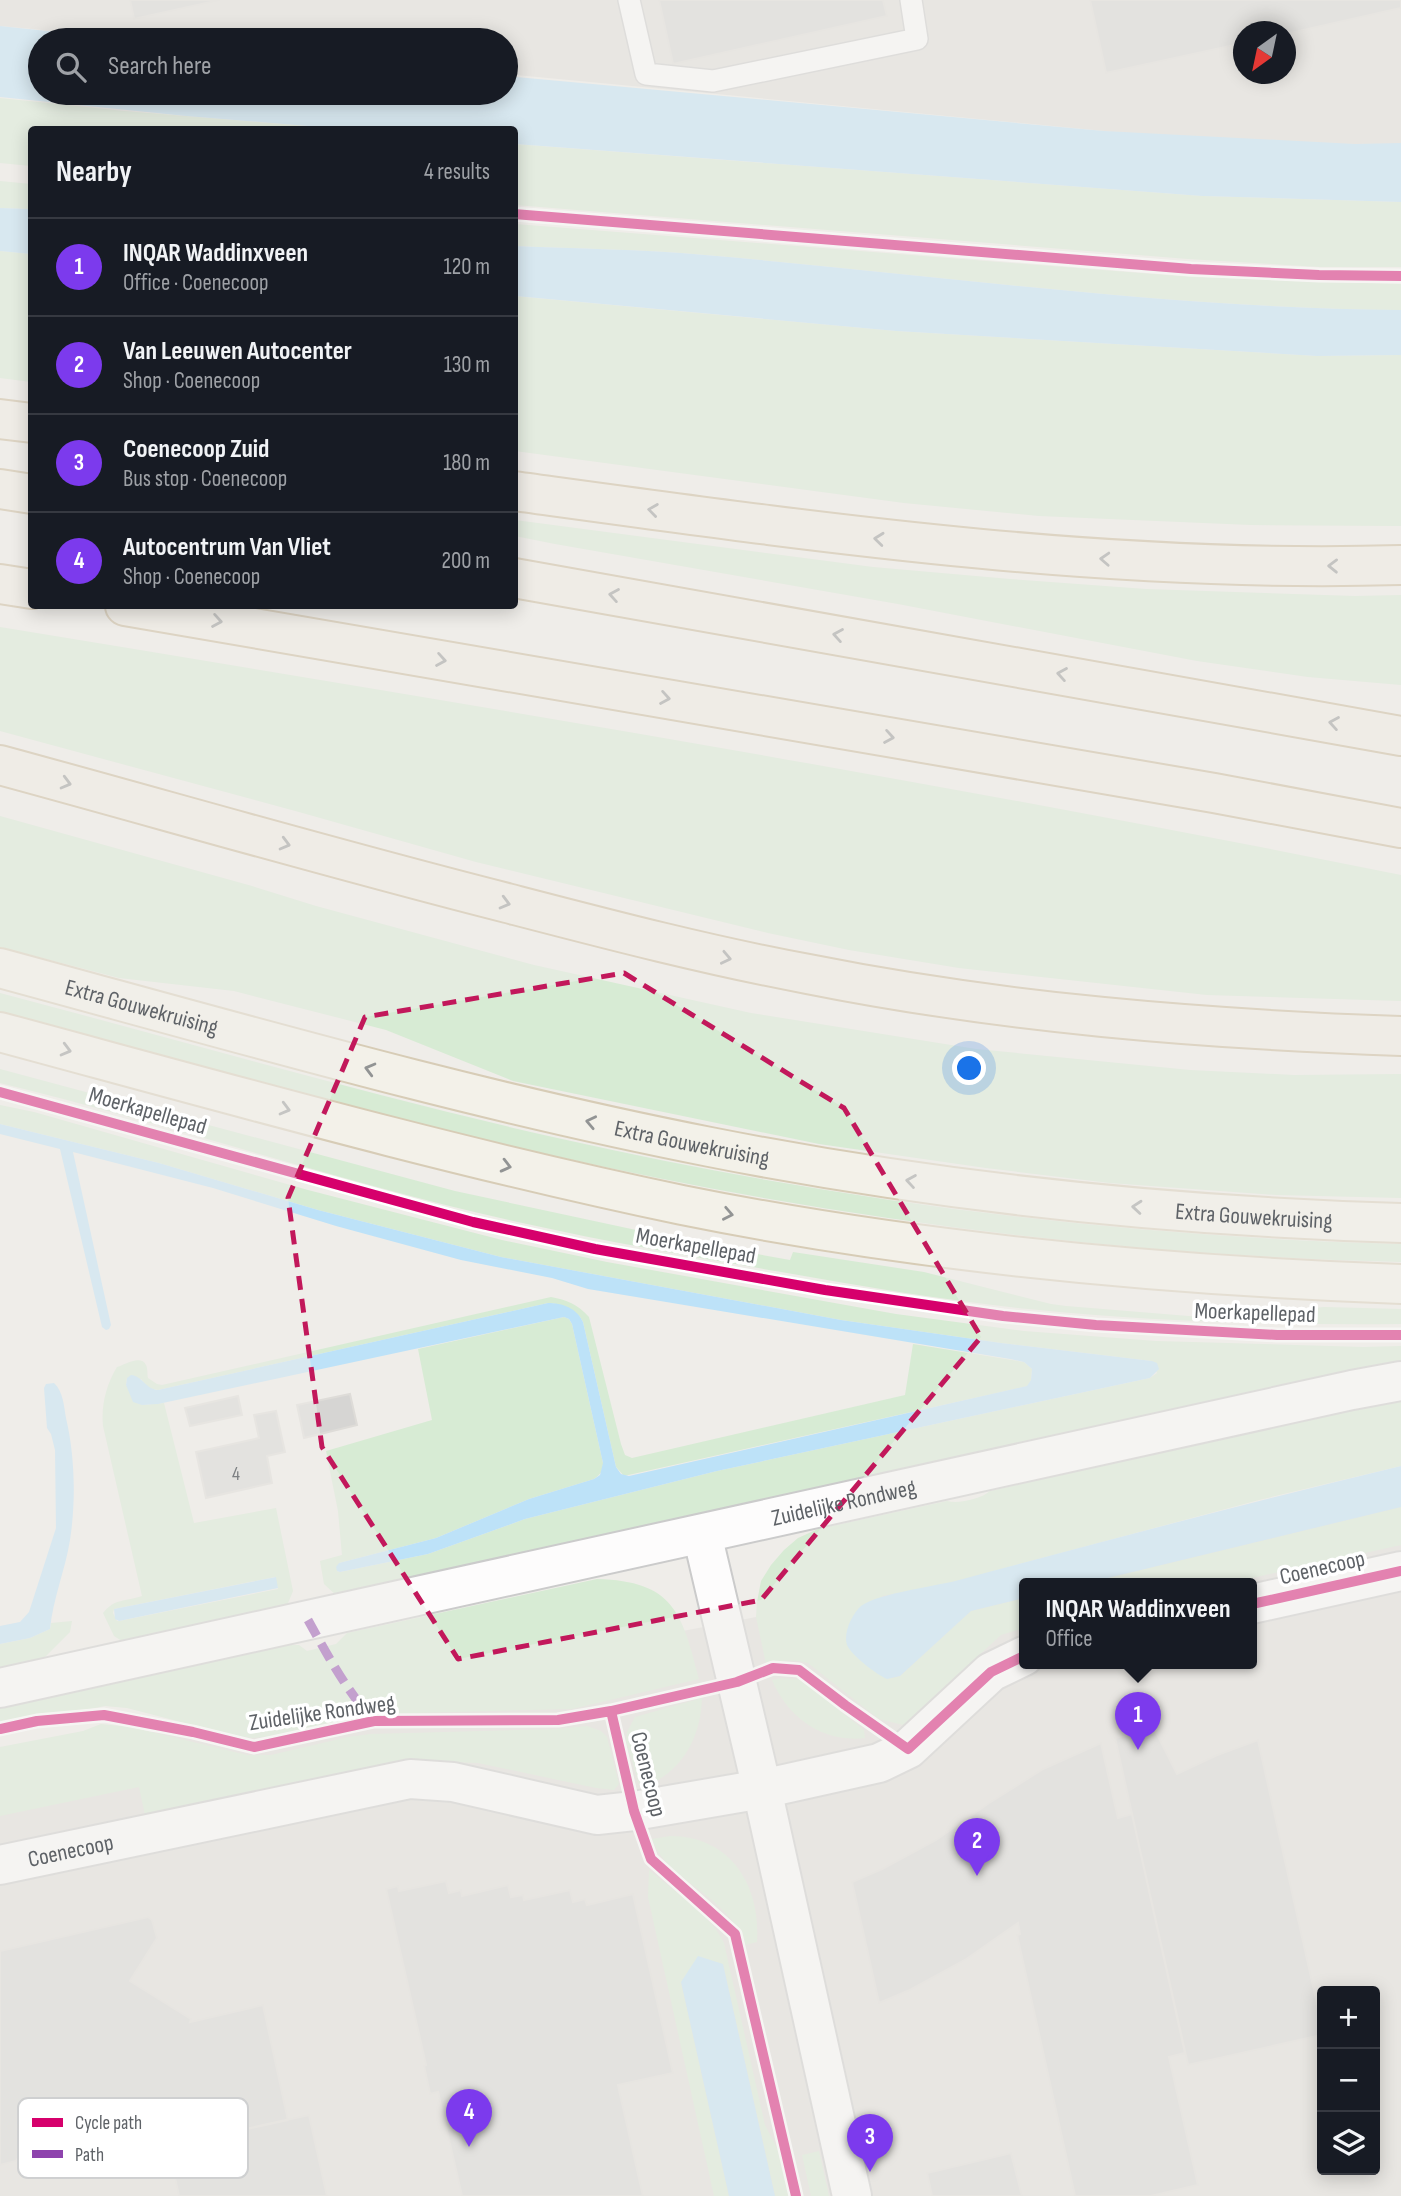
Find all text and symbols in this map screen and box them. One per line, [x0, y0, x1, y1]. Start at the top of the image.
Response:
north arrow [1233, 21, 1296, 84]
search box [28, 28, 518, 105]
icon: search [52, 48, 90, 86]
text: Search here [108, 51, 211, 82]
text: Nearby [56, 154, 132, 190]
text: 4 results [424, 158, 490, 186]
text: INQAR Waddinxveen [123, 238, 308, 269]
text: 1 [74, 253, 84, 281]
text: 120 m [444, 253, 490, 281]
text: Office · Coenecoop [123, 269, 269, 297]
text: Van Leeuwen Autocenter [123, 336, 352, 367]
text: 2 [74, 351, 84, 379]
text: 130 m [444, 351, 490, 379]
text: Shop · Coenecoop [123, 367, 260, 395]
text: Coenecoop Zuid [123, 434, 269, 465]
text: 3 [74, 449, 84, 477]
text: 180 m [443, 449, 490, 477]
text: Bus stop · Coenecoop [123, 465, 287, 493]
one-way arrow [647, 502, 659, 517]
one-way arrow [873, 531, 885, 546]
text: Autocentrum Van Vliet [123, 532, 331, 563]
text: 4 [74, 547, 84, 575]
text: 200 m [442, 547, 490, 575]
one-way arrow [1100, 551, 1111, 566]
one-way arrow [1327, 558, 1338, 573]
text: Shop · Coenecoop [123, 563, 260, 591]
one-way arrow [608, 588, 620, 603]
one-way arrow [211, 613, 223, 628]
one-way arrow [832, 628, 844, 643]
one-way arrow [435, 652, 447, 667]
one-way arrow [1056, 667, 1068, 682]
one-way arrow [659, 690, 671, 705]
one-way arrow [1328, 717, 1340, 732]
one-way arrow [883, 729, 895, 744]
one-way arrow [60, 775, 72, 790]
one-way arrow [279, 836, 291, 850]
one-way arrow [499, 895, 511, 909]
one-way arrow [720, 949, 732, 964]
street label: Extra Gouwekruising [62, 973, 221, 1042]
one-way arrow [60, 1042, 72, 1056]
your location [952, 1051, 986, 1085]
one-way arrow [364, 1063, 376, 1077]
street label: Moerkapellepad [86, 1081, 210, 1141]
one-way arrow [279, 1101, 291, 1116]
street label: Extra Gouwekruising [612, 1115, 772, 1173]
one-way arrow [585, 1116, 597, 1131]
one-way arrow [500, 1158, 512, 1172]
one-way arrow [905, 1174, 917, 1189]
street label: Extra Gouwekruising [1174, 1198, 1333, 1235]
one-way arrow [1131, 1200, 1142, 1215]
one-way arrow [722, 1205, 734, 1220]
street label: Moerkapellepad [634, 1222, 758, 1270]
street label: Moerkapellepad [1194, 1297, 1316, 1329]
house number: 4 [232, 1463, 240, 1486]
street label: Zuidelijke Rondweg [769, 1473, 919, 1533]
street label: Coenecoop [1277, 1545, 1368, 1591]
popup [1019, 1578, 1257, 1669]
text: INQAR Waddinxveen [1045, 1594, 1231, 1625]
text: Office [1045, 1625, 1093, 1653]
street label: Zuidelijke Rondweg [247, 1689, 397, 1737]
pin: 1 [1115, 1692, 1161, 1750]
street label: Coenecoop [624, 1729, 672, 1820]
pin: 2 [954, 1818, 1000, 1876]
street label: Coenecoop [25, 1829, 116, 1874]
map controls [1317, 1986, 1380, 2175]
button: + [1317, 1986, 1380, 2049]
button: − [1317, 2049, 1380, 2112]
pin: 4 [446, 2089, 492, 2147]
legend [18, 2098, 248, 2178]
text: Cycle path [75, 2112, 142, 2135]
button: layers [1317, 2112, 1380, 2175]
pin: 3 [847, 2114, 893, 2172]
text: Path [75, 2144, 104, 2167]

